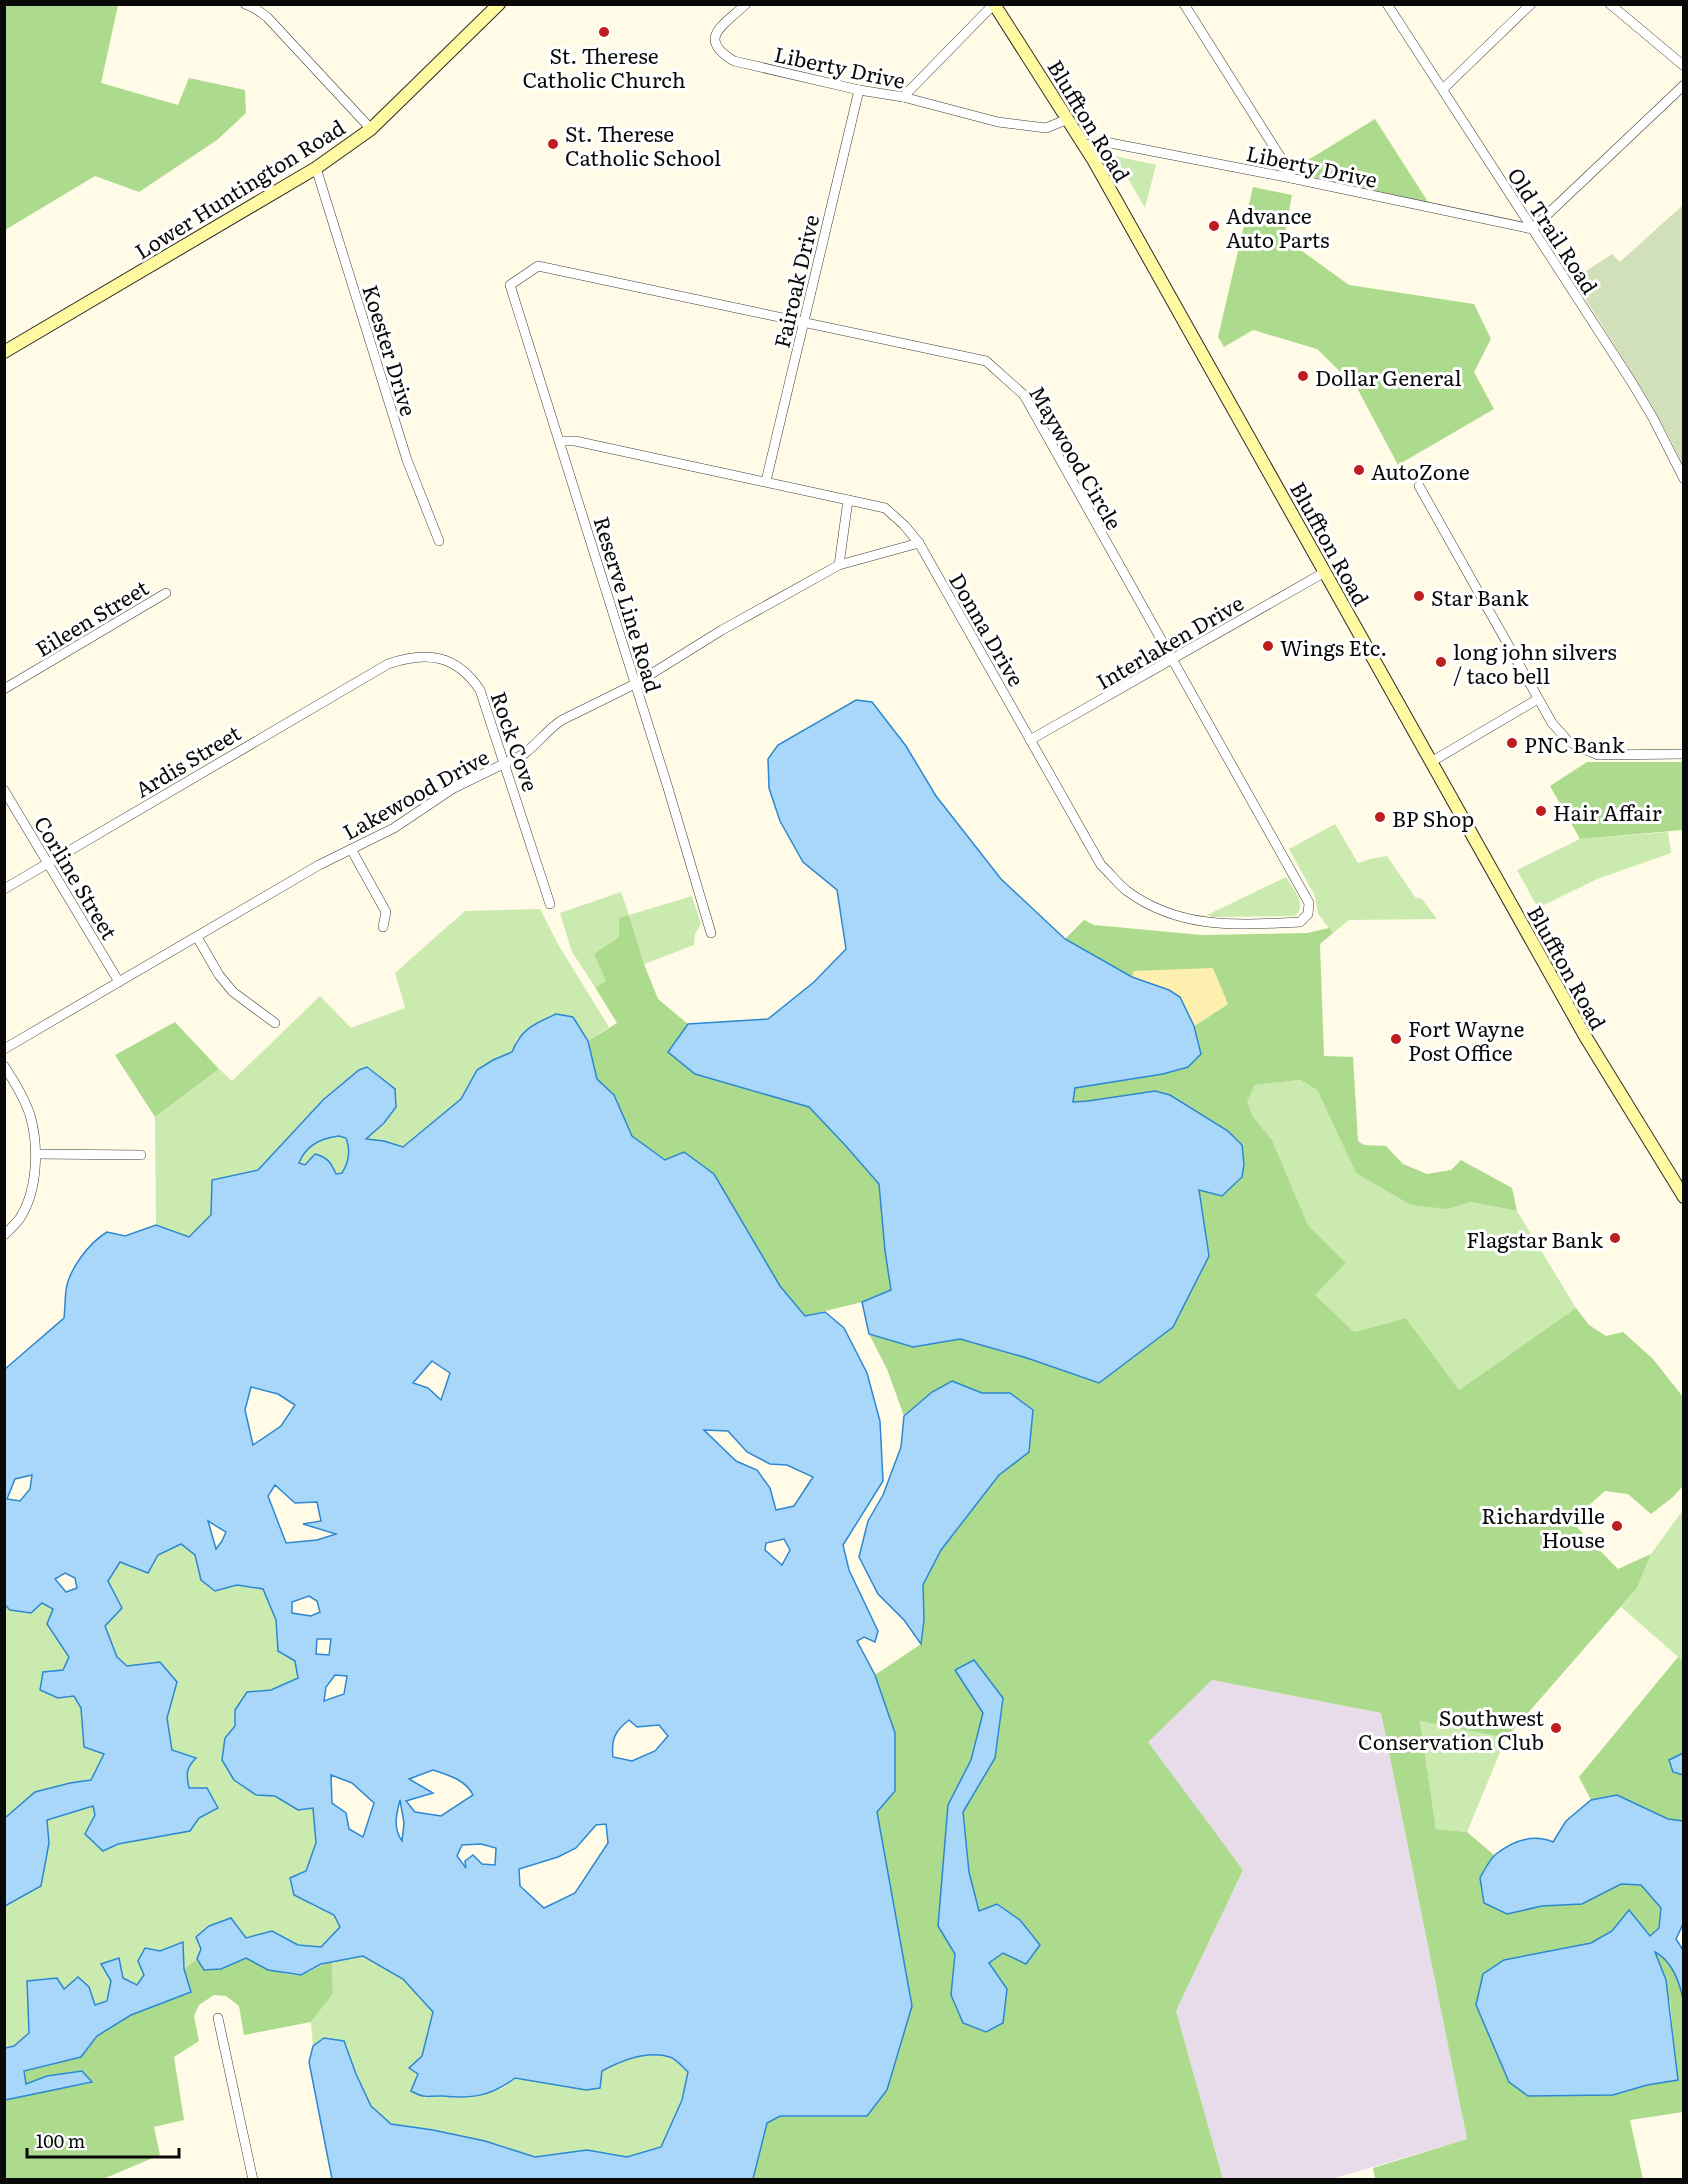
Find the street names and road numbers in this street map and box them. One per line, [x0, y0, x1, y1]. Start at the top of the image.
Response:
street label: Liberty Drive [772, 37, 908, 95]
street label: Bluffton Road [1041, 53, 1139, 187]
street label: Lower Huntington Road [128, 111, 350, 265]
street label: Liberty Drive [1244, 136, 1380, 194]
street label: Old Trail Road [1502, 161, 1607, 299]
street label: Fairoak Drive [765, 211, 825, 351]
street label: Koester Drive [356, 280, 426, 420]
street label: Maywood Circle [1023, 379, 1131, 535]
street label: Bluffton Road [1284, 475, 1378, 611]
street label: Reserve Line Road [587, 512, 671, 696]
street label: Donna Drive [943, 566, 1033, 692]
street label: Eileen Street [29, 571, 154, 663]
street label: Interlaken Drive [1090, 586, 1248, 696]
street label: Rock Cove [484, 687, 548, 795]
street label: Ardis Street [128, 716, 246, 804]
street label: Lakewood Drive [336, 740, 494, 846]
street label: Corline Street [28, 809, 126, 945]
street label: Bluffton Road [1521, 899, 1615, 1035]

